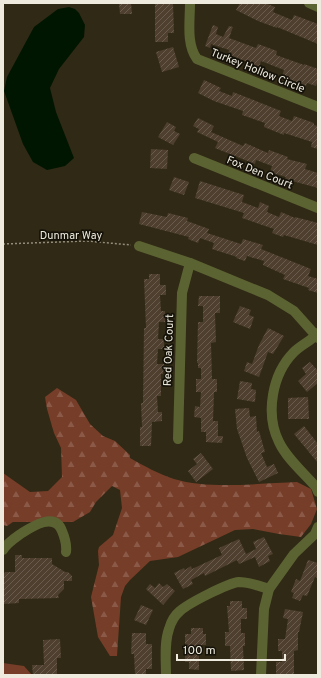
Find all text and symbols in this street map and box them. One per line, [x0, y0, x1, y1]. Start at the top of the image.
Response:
street label: Turkey Hollow Circle [208, 46, 307, 96]
street label: Fox Den Court [225, 153, 295, 193]
street label: Dunmar Way [40, 229, 102, 243]
street label: Red Oak Court [161, 314, 177, 386]
scale bar [177, 636, 285, 662]
text: 100 m [183, 643, 216, 659]

